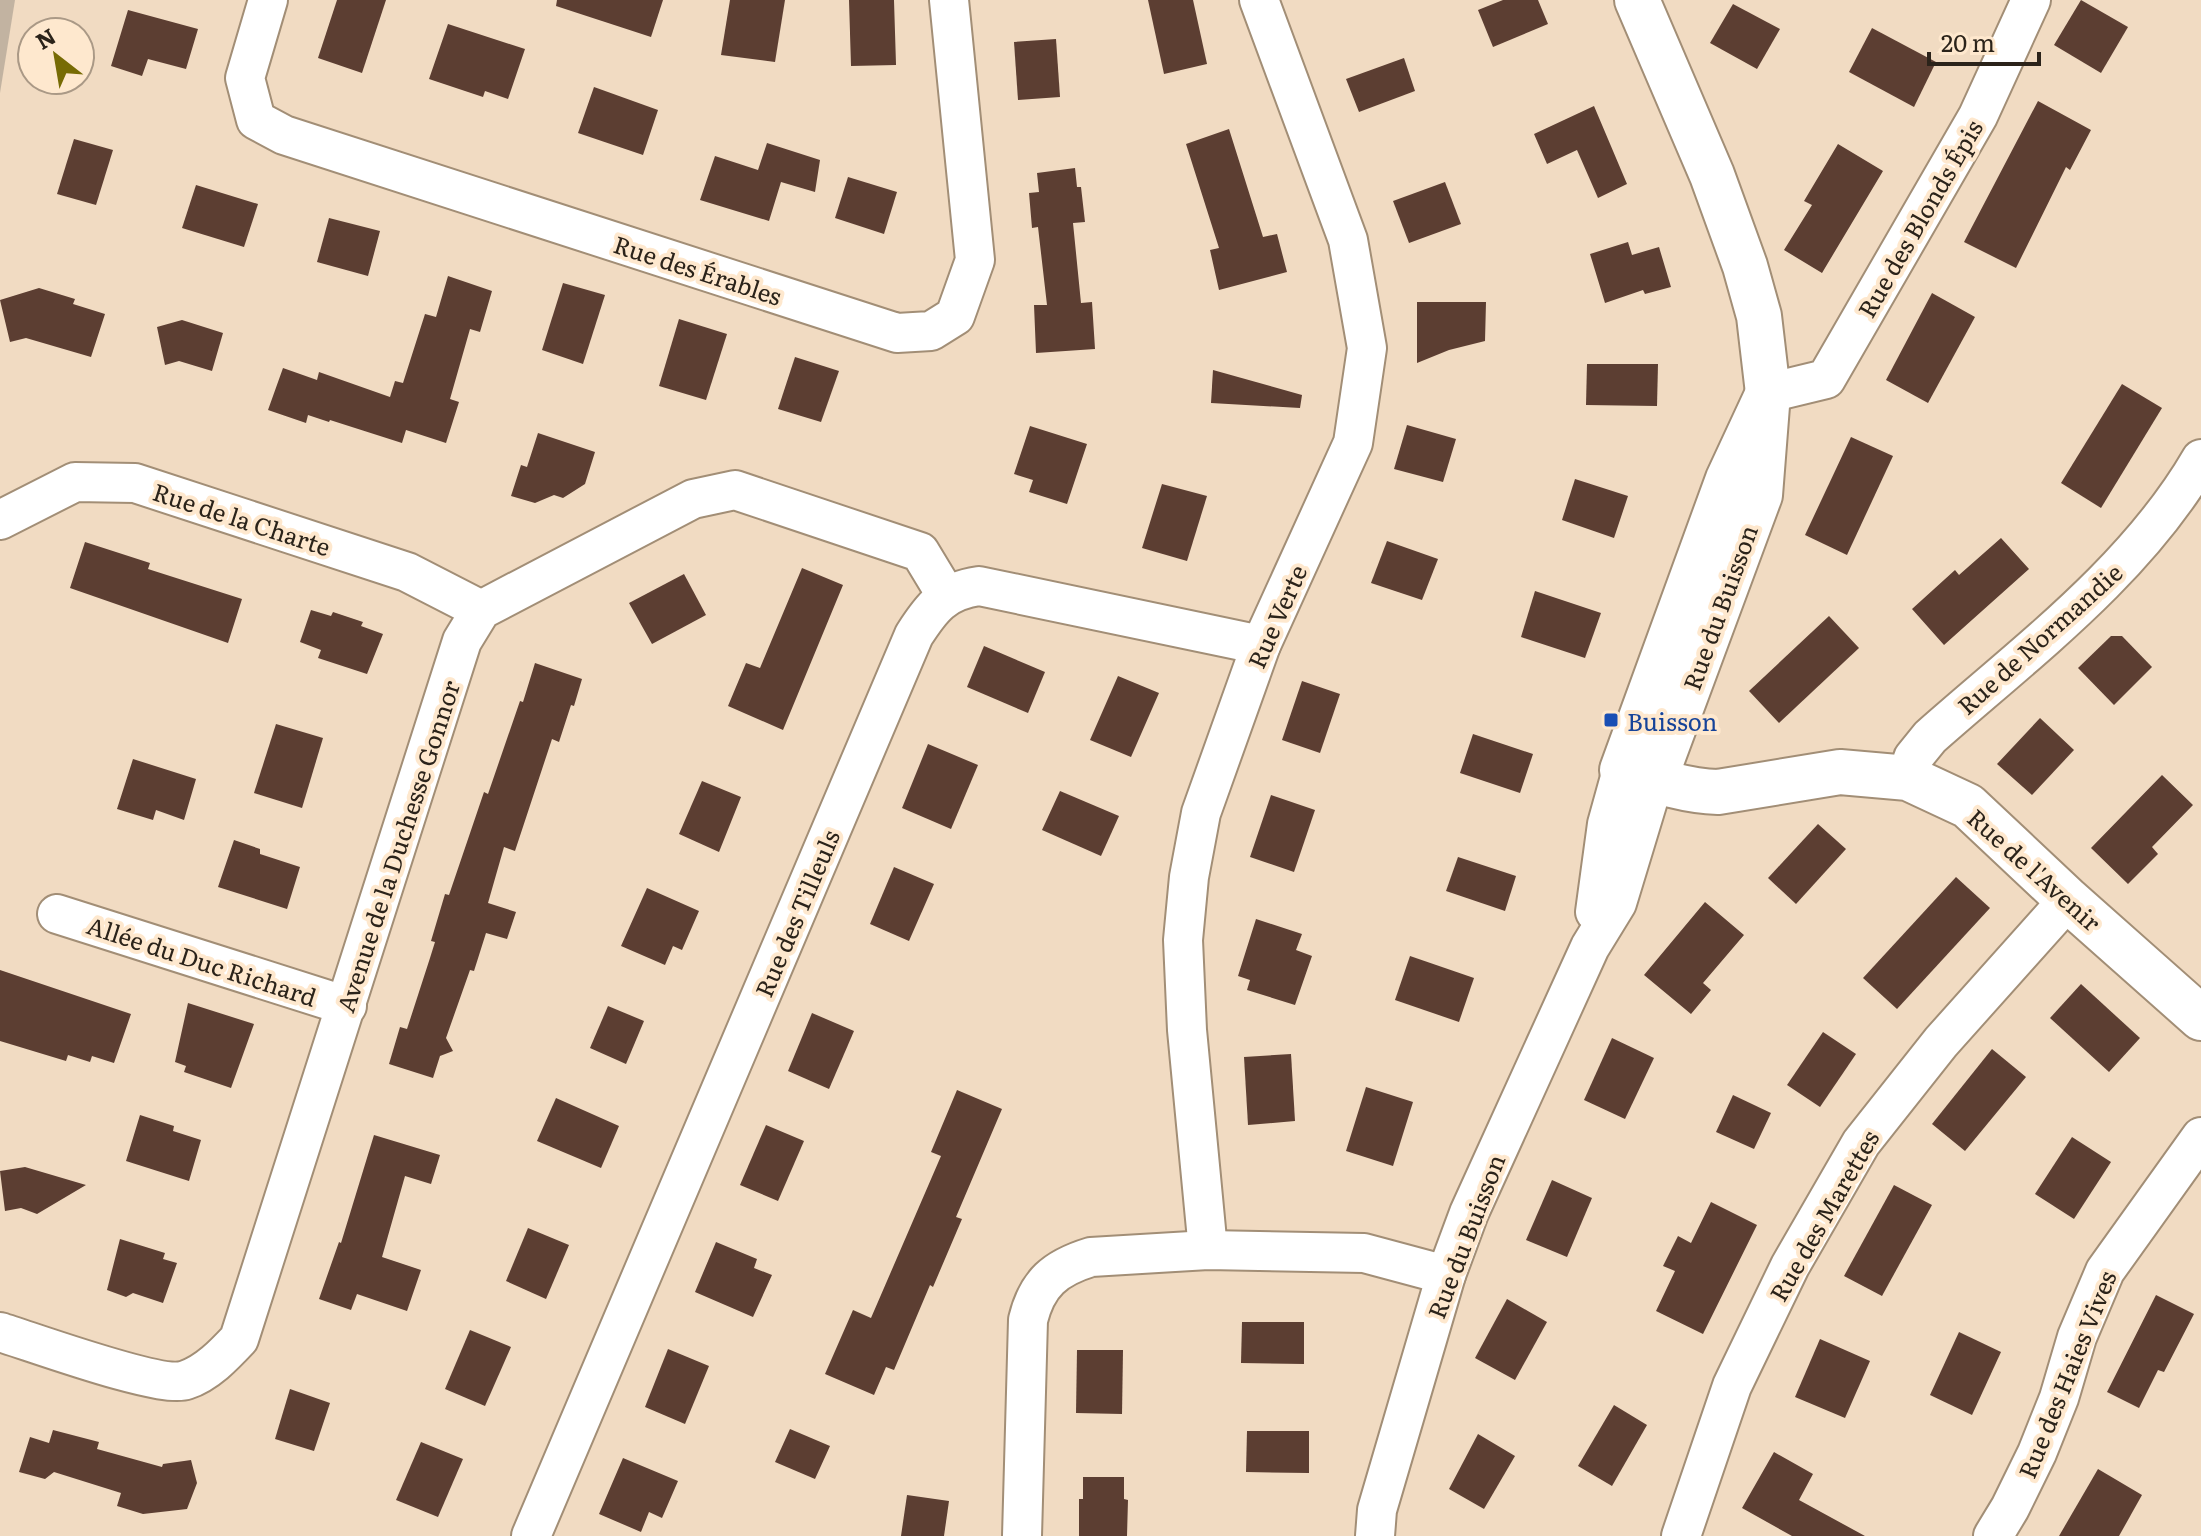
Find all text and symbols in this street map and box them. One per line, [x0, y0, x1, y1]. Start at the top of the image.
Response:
north arrow [16, 16, 96, 96]
scale bar [1929, 16, 2039, 66]
text: N [29, 19, 61, 56]
text: 20 m [1941, 24, 1995, 59]
street label: Rue des Blonds Épis [1848, 112, 1990, 324]
street label: Rue des Érables [609, 225, 787, 313]
street label: Rue de la Charte [149, 473, 335, 563]
street label: Rue du Buisson [1673, 519, 1765, 695]
street label: Rue de Normandie [1949, 554, 2129, 722]
street label: Rue Verte [1238, 559, 1314, 673]
street label: Avenue de la Duchesse Gonnor [327, 675, 467, 1016]
place label: Buisson [1627, 703, 1718, 738]
marker: Buisson [1602, 711, 1620, 729]
street label: Rue de l'Avenir [1961, 800, 2110, 939]
street label: Rue des Tilleuls [745, 824, 847, 1002]
street label: Allée du Duc Richard [83, 906, 322, 1014]
street label: Rue des Marettes [1760, 1123, 1886, 1307]
street label: Rue du Buisson [1418, 1149, 1512, 1323]
street label: Rue des Haies Vives [2008, 1265, 2124, 1483]

